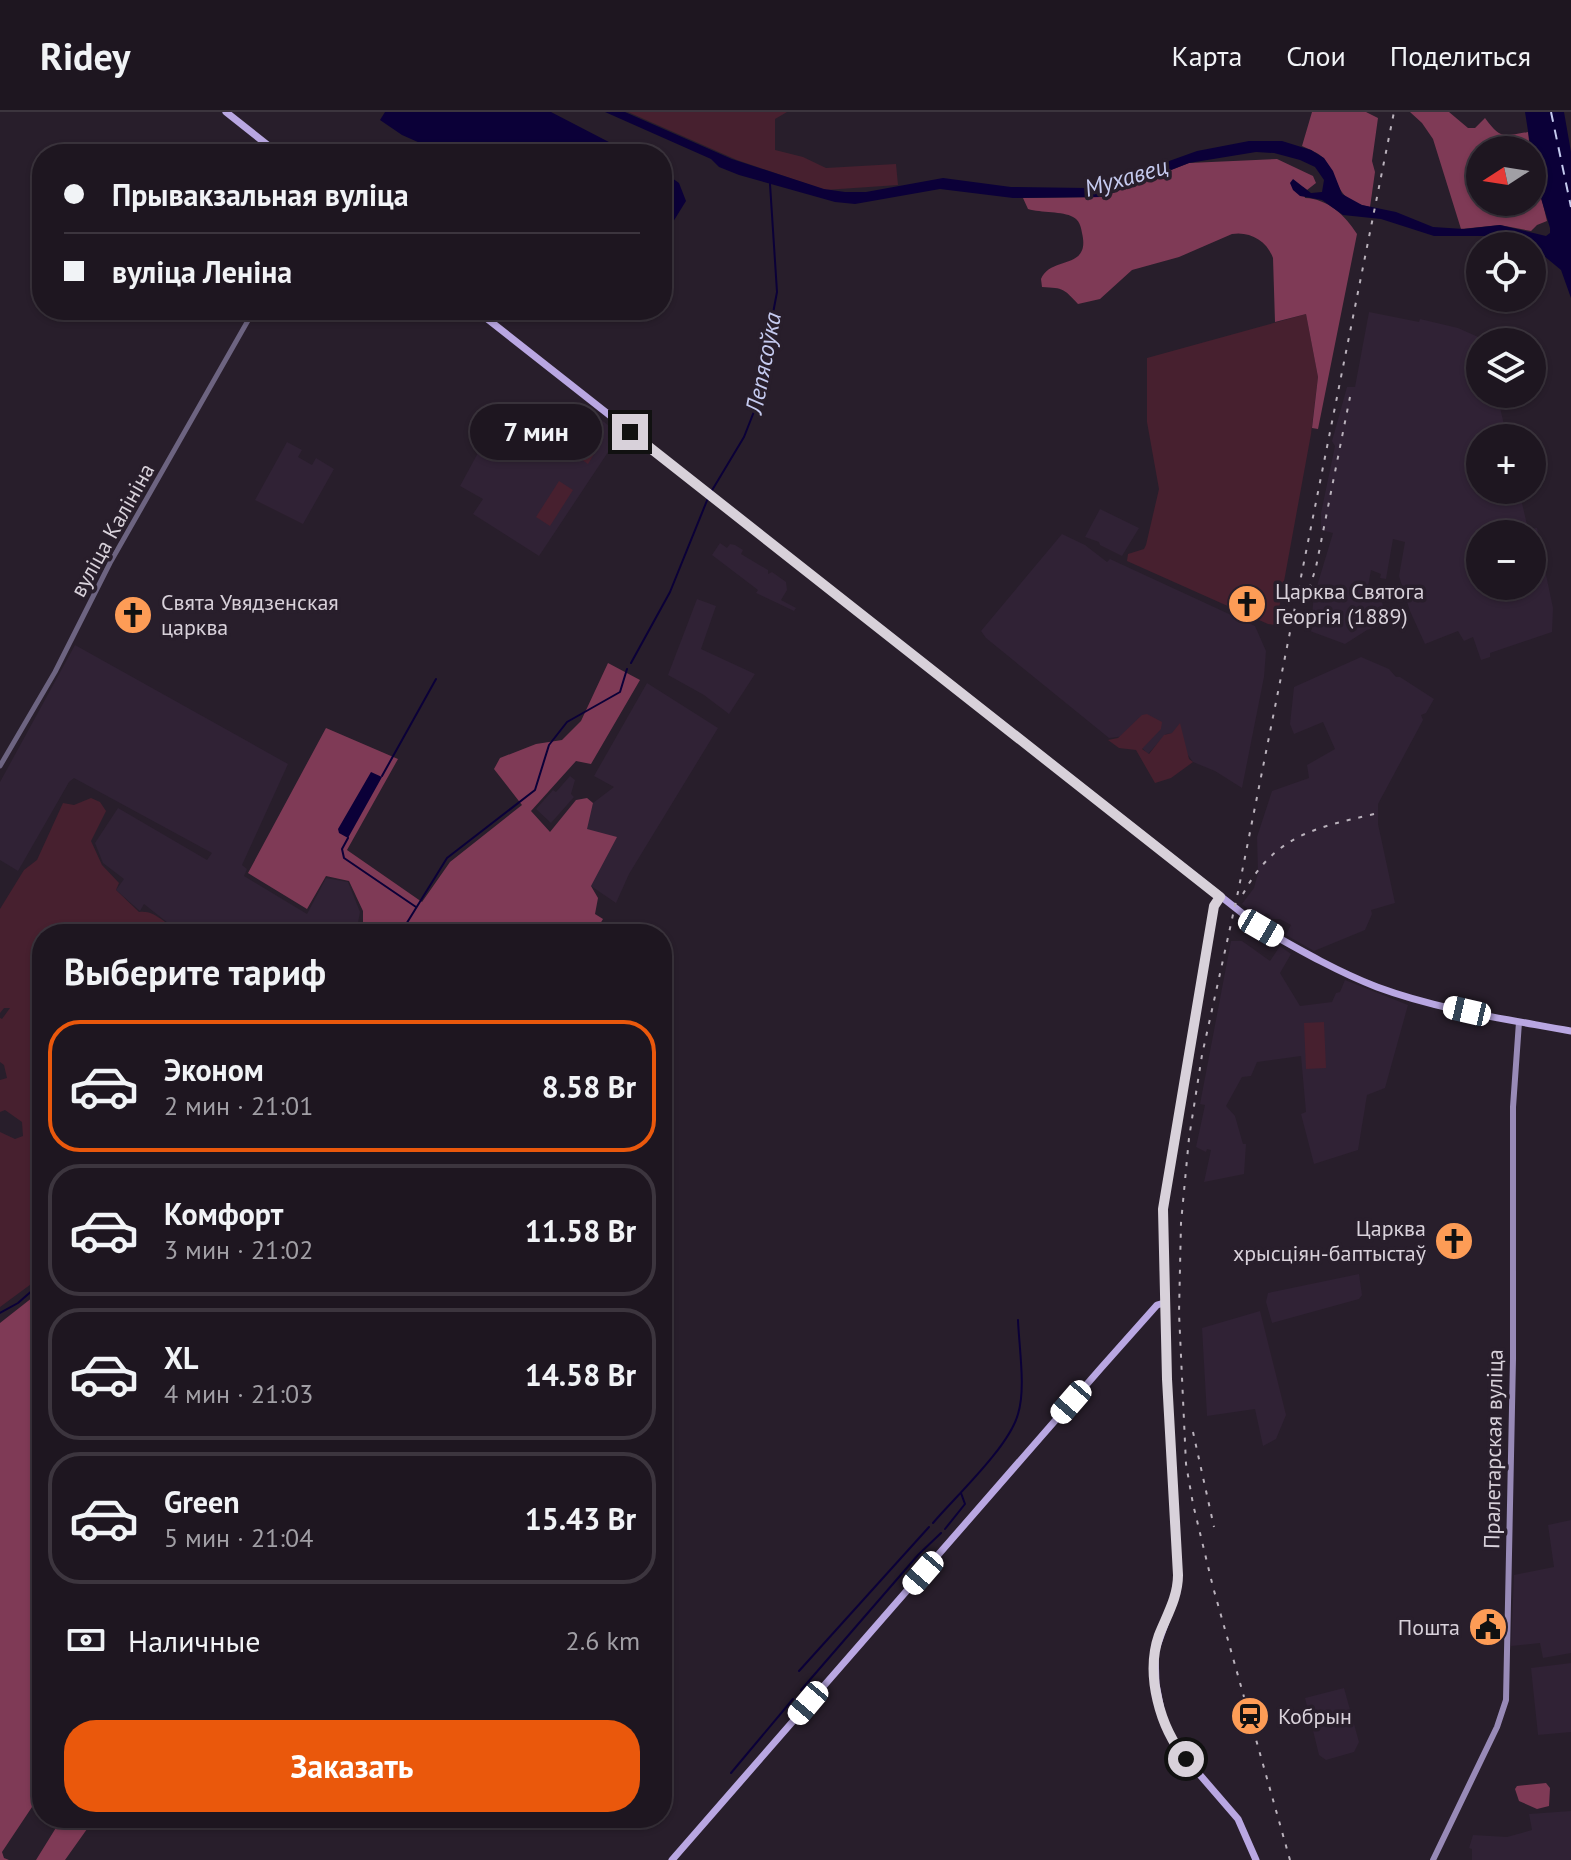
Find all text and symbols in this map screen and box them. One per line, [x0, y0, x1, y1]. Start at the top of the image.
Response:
text: Ridey [40, 31, 131, 80]
text: Карта [1172, 37, 1242, 74]
text: Слои [1286, 37, 1346, 74]
text: Поделиться [1390, 37, 1531, 74]
north arrow [1466, 136, 1546, 216]
map controls [1466, 136, 1546, 600]
water label: Мухавец [1081, 150, 1171, 204]
text: Прывакзальная вуліца [112, 175, 409, 214]
button: locate [1466, 232, 1546, 312]
text: вуліца Леніна [112, 252, 292, 291]
water label: Лепясоўка [738, 309, 788, 418]
button: layers [1466, 328, 1546, 408]
callout: 7 мин [470, 404, 602, 460]
route end [612, 414, 648, 450]
text: 7 мин [503, 415, 569, 448]
button: + [1466, 424, 1546, 504]
street label: вуліца Калініна [64, 458, 160, 602]
button: − [1466, 520, 1546, 600]
place label: Царква Святога Георгія (1889) [1275, 577, 1424, 630]
church icon: Царква Святога Георгія (1889) [1226, 583, 1268, 625]
place label: Свята Увядзенская царква [161, 588, 339, 641]
church icon: Свята Увядзенская царква [112, 594, 154, 636]
car [1234, 906, 1288, 950]
text: Выберите тариф [64, 948, 326, 995]
car [1441, 994, 1493, 1028]
icon: car [68, 1050, 140, 1122]
text: Эконом [164, 1050, 264, 1089]
text: 8.58 Br [542, 1067, 636, 1106]
text: 2 мин · 21:01 [164, 1089, 313, 1122]
icon: car [68, 1194, 140, 1266]
text: Комфорт [164, 1194, 283, 1233]
text: 11.58 Br [525, 1211, 636, 1250]
place label: Царква хрысціян-баптыстаў [1233, 1214, 1427, 1267]
church icon: Царква хрысціян-баптыстаў [1433, 1220, 1475, 1262]
text: 3 мин · 21:02 [164, 1233, 313, 1266]
icon: car [68, 1338, 140, 1410]
text: XL [164, 1338, 198, 1377]
street label: Пралетарская вуліца [1477, 1349, 1509, 1549]
text: 14.58 Br [525, 1355, 636, 1394]
car [1046, 1376, 1096, 1428]
text: 4 мин · 21:03 [164, 1377, 313, 1410]
icon: car [68, 1482, 140, 1554]
text: Green [164, 1482, 239, 1521]
text: 15.43 Br [525, 1499, 636, 1538]
text: 5 мин · 21:04 [164, 1521, 313, 1554]
car [898, 1547, 948, 1599]
public building icon: Пошта [1467, 1606, 1509, 1648]
place label: Пошта [1398, 1613, 1460, 1641]
icon: cash [64, 1618, 108, 1662]
text: Наличные [128, 1621, 260, 1660]
text: 2.6 km [566, 1624, 640, 1657]
car [783, 1677, 833, 1729]
station icon: Кобрын [1229, 1695, 1271, 1737]
place label: Кобрын [1278, 1702, 1352, 1730]
button: Заказать [64, 1720, 640, 1812]
route start [1168, 1741, 1204, 1777]

